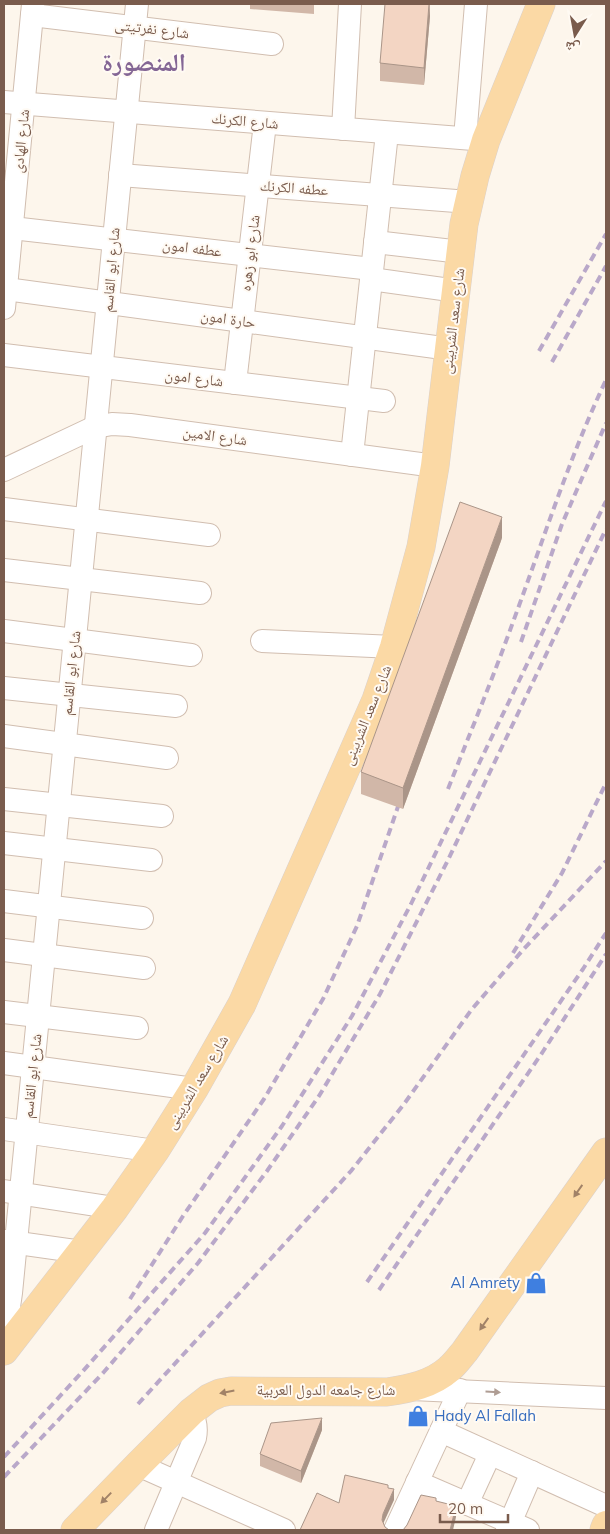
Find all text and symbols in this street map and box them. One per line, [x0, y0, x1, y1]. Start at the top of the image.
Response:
north arrow [550, 10, 600, 60]
street label: شارع نفرتيتى [114, 15, 190, 43]
text: ش [563, 37, 582, 58]
district label: المنصورة [102, 46, 186, 77]
street label: شارع الهادى [8, 108, 34, 174]
street label: شارع الكرنك [211, 108, 280, 134]
street label: عطفه الكرنك [259, 176, 329, 199]
street label: شارع ابو زهره [235, 214, 265, 292]
street label: شارع ابو القاسم [97, 227, 125, 313]
street label: عطفه امون [161, 234, 223, 262]
street label: شارع سعد الشربينى [437, 267, 469, 375]
street label: حارة امون [199, 305, 257, 333]
street label: شارع امون [164, 365, 224, 392]
street label: شارع الامين [182, 422, 249, 450]
street label: شارع ابو القاسم [57, 629, 85, 716]
street label: شارع سعد الشربينى [338, 662, 396, 768]
street label: شارع سعد الشربينى [161, 1031, 233, 1133]
street label: شارع ابو القاسم [18, 1032, 46, 1119]
one-way arrow [573, 1184, 583, 1198]
shop icon: Al Amrety [523, 1270, 549, 1296]
place label: Al Amrety [450, 1273, 520, 1292]
one-way arrow [479, 1317, 489, 1331]
street label: شارع جامعه الدول العربية [257, 1380, 395, 1400]
one-way arrow [485, 1388, 501, 1396]
one-way arrow [218, 1389, 234, 1397]
shop icon: Hady Al Fallah [405, 1403, 431, 1429]
place label: Hady Al Fallah [434, 1406, 536, 1425]
one-way arrow [100, 1492, 112, 1504]
scale bar [440, 1492, 508, 1524]
text: 20 m [448, 1499, 483, 1518]

